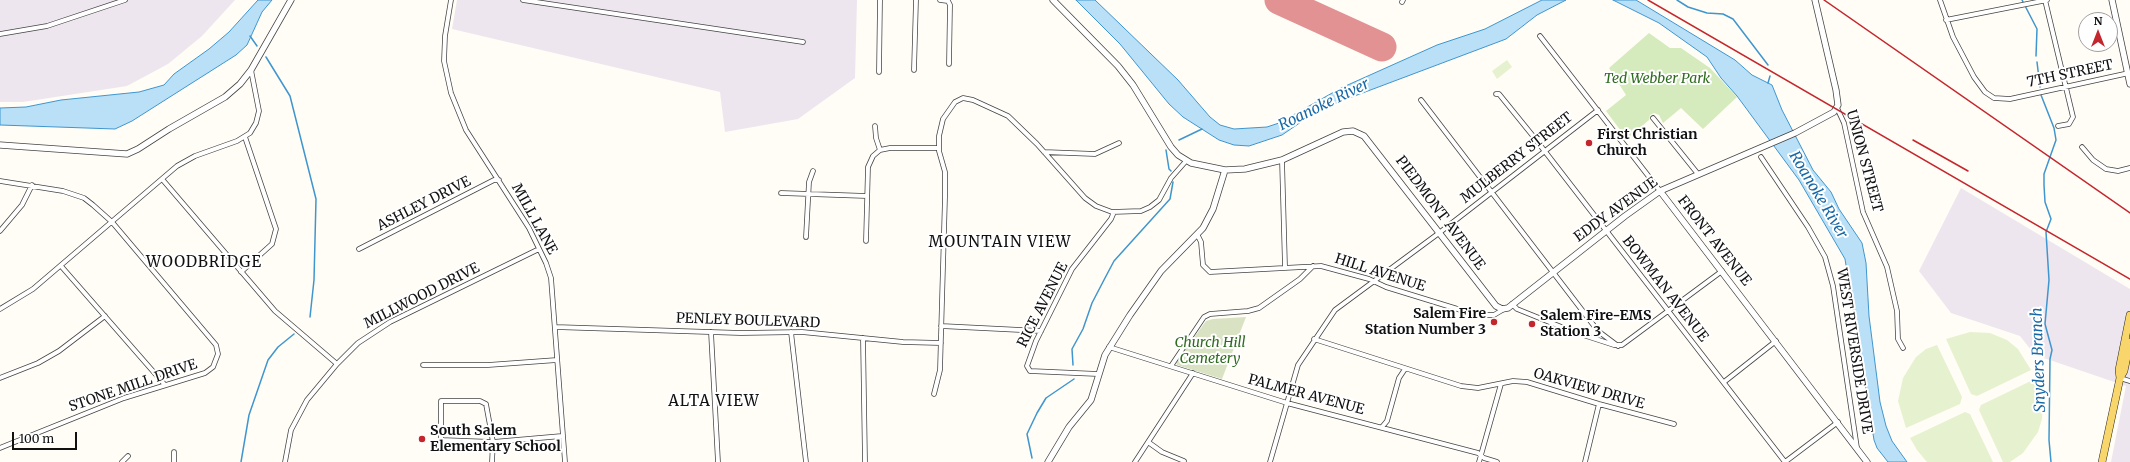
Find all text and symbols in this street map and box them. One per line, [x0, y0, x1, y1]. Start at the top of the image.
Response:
north arrow [2078, 12, 2118, 52]
text: N [2094, 14, 2102, 28]
street label: 7TH STREET [2025, 57, 2115, 91]
park label: Ted Webber Park [1604, 71, 1710, 87]
water label: Roanoke River [1276, 75, 1372, 135]
street label: UNION STREET [1842, 108, 1886, 214]
street label: MULBERRY STREET [1458, 109, 1576, 207]
place label: First Christian Church [1597, 127, 1698, 160]
marker: First Christian Church [1584, 138, 1594, 148]
water label: Roanoke River [1785, 148, 1851, 242]
street label: PIEDMONT AVENUE [1392, 153, 1488, 273]
street label: ASHLEY DRIVE [374, 173, 474, 235]
street label: EDDY AVENUE [1571, 174, 1661, 246]
street label: MILL LANE [508, 181, 560, 257]
street label: FRONT AVENUE [1674, 193, 1754, 289]
street label: BOWMAN AVENUE [1619, 233, 1711, 345]
district label: MOUNTAIN VIEW [929, 234, 1071, 252]
street label: HILL AVENUE [1333, 250, 1427, 296]
district label: WOODBRIDGE [146, 254, 262, 272]
street label: MILLWOOD DRIVE [362, 260, 482, 332]
street label: RICE AVENUE [1014, 260, 1072, 350]
street label: WEST RIVERSIDE DRIVE [1833, 267, 1875, 435]
place label: Salem Fire Station Number 3 [1365, 306, 1486, 338]
water label: Snyders Branch [2028, 307, 2050, 413]
place label: Salem Fire-EMS Station 3 [1540, 308, 1651, 340]
street label: PENLEY BOULEVARD [676, 310, 820, 332]
marker: Salem Fire Station Number 3 [1489, 317, 1499, 327]
marker: Salem Fire-EMS Station 3 [1527, 319, 1537, 329]
park label: Church Hill Cemetery [1174, 335, 1246, 368]
street label: STONE MILL DRIVE [67, 356, 199, 416]
street label: OAKVIEW DRIVE [1532, 365, 1646, 413]
street label: PALMER AVENUE [1246, 371, 1366, 419]
district label: ALTA VIEW [668, 393, 760, 411]
place label: South Salem Elementary School [430, 423, 561, 456]
scale bar [14, 424, 79, 450]
text: 100 m [19, 431, 54, 446]
marker: South Salem Elementary School [417, 434, 427, 444]

